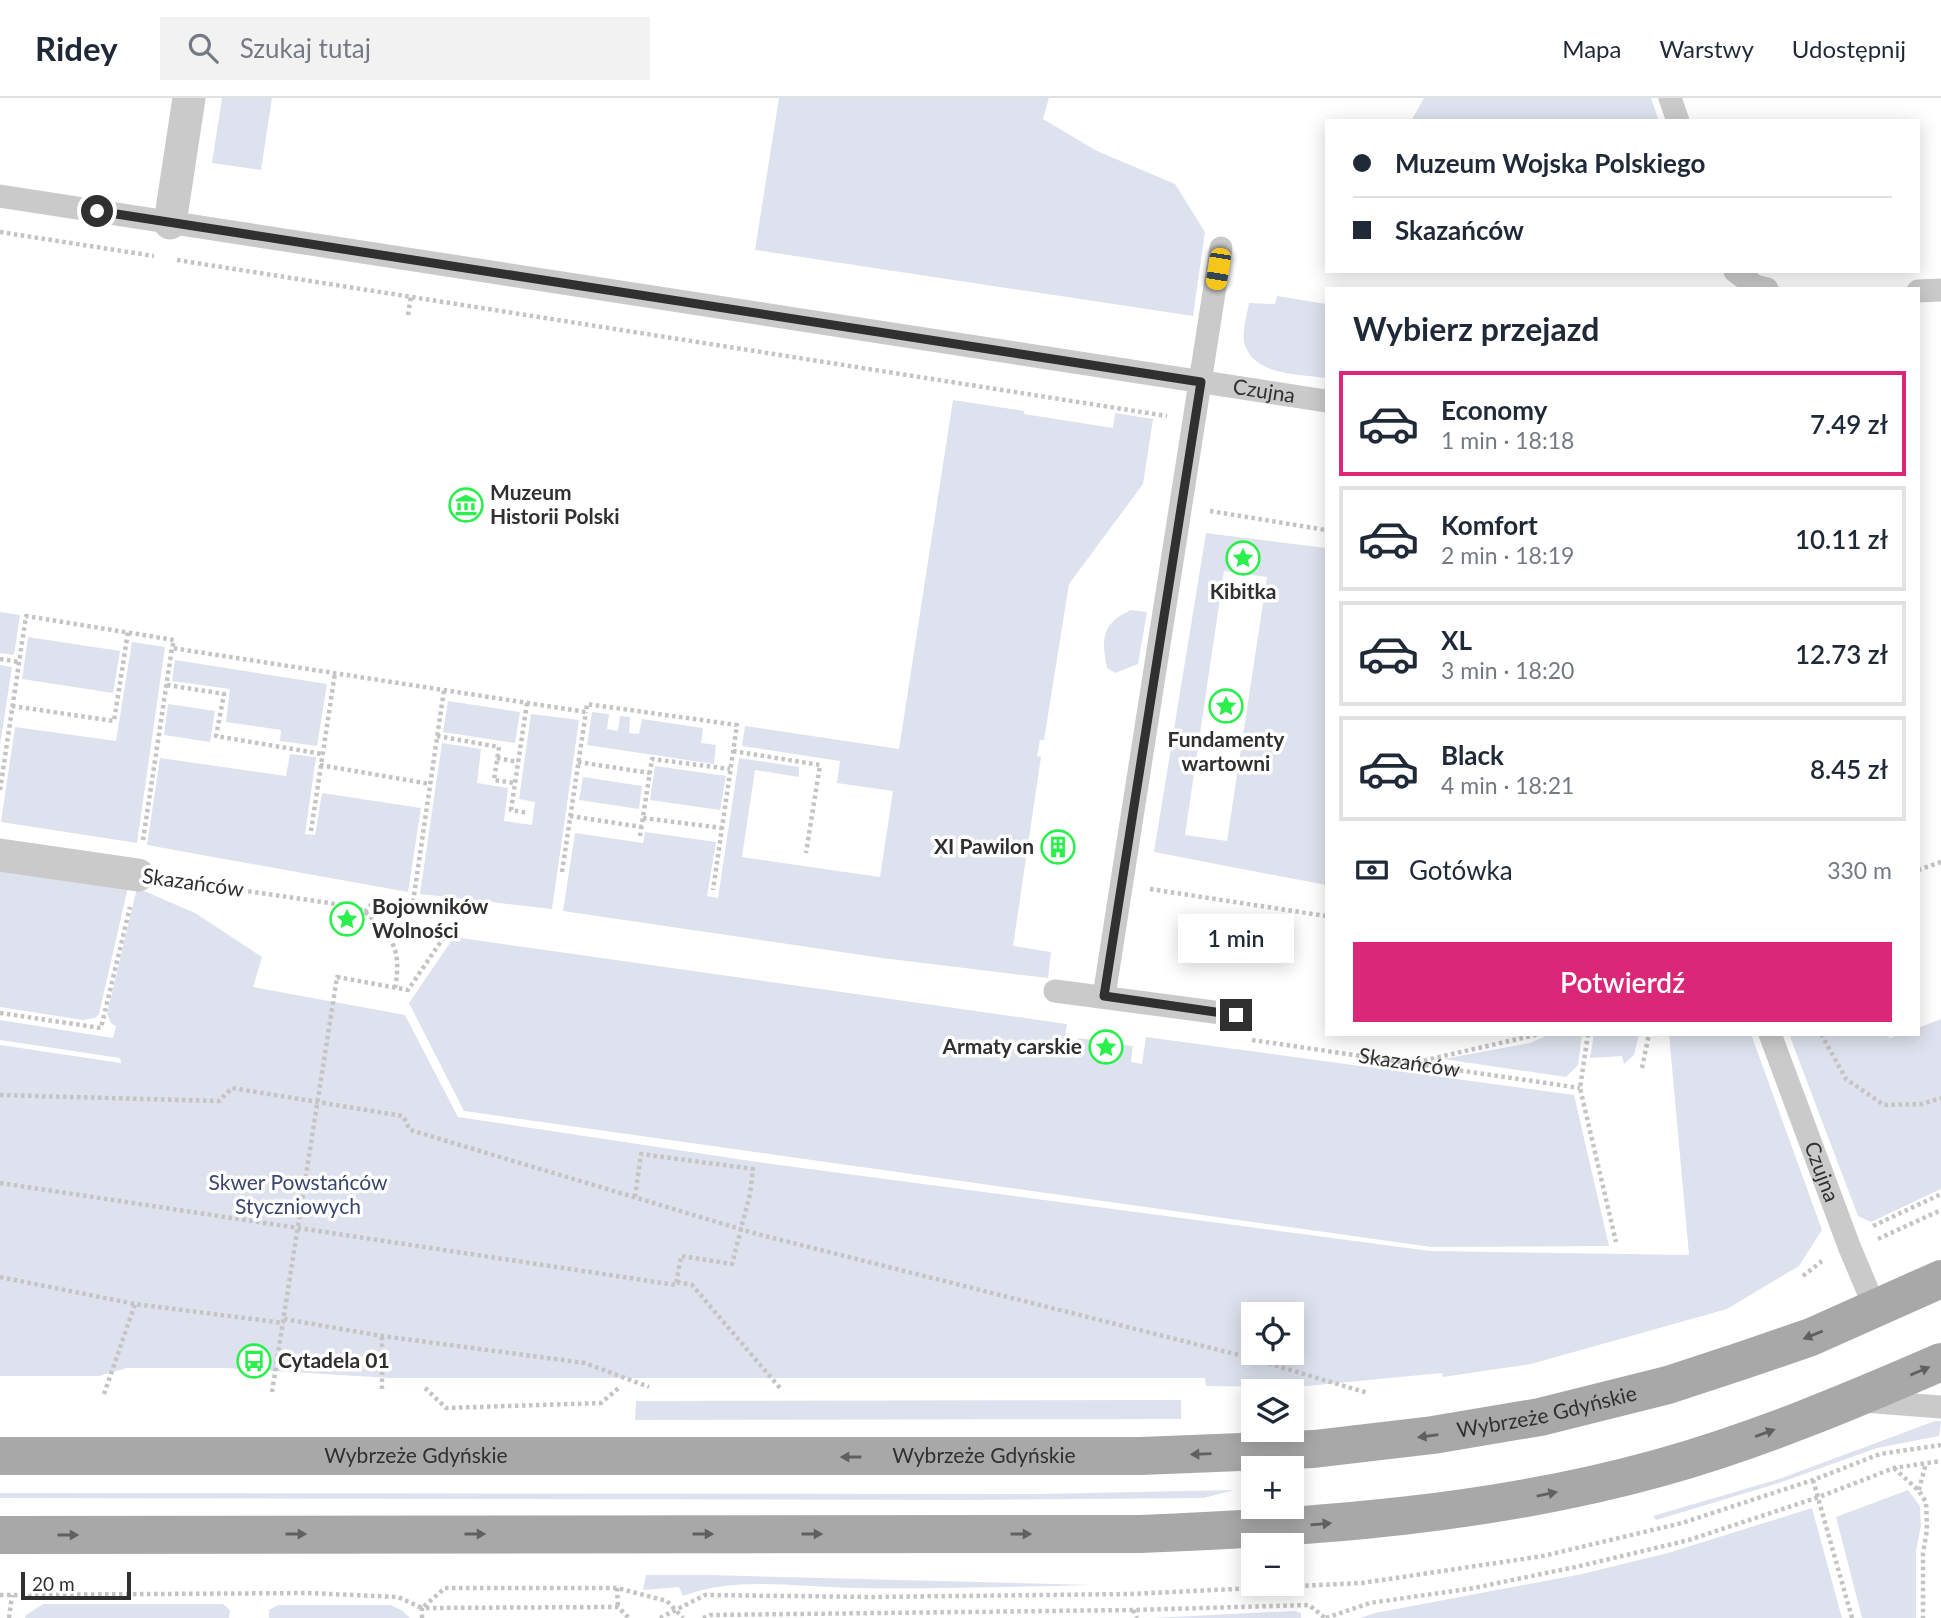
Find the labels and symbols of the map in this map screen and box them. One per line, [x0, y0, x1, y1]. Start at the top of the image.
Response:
route start [81, 195, 113, 227]
car [1205, 247, 1232, 291]
street label: Czujna [1231, 373, 1297, 407]
place label: Muzeum Historii Polski [490, 479, 620, 528]
museum icon: Muzeum Historii Polski [447, 486, 485, 524]
place icon: Kibitka [1224, 539, 1262, 577]
place label: Kibitka [1210, 578, 1276, 603]
place icon: Fundamenty wartowni [1207, 687, 1245, 725]
place label: Fundamenty wartowni [1168, 726, 1285, 775]
building icon: XI Pawilon [1039, 828, 1077, 866]
place label: XI Pawilon [934, 833, 1034, 858]
street label: Skazańców [141, 862, 246, 901]
place label: Bojowników Wolności [372, 893, 489, 942]
place icon: Bojowników Wolności [328, 900, 366, 938]
callout: 1 min [1178, 914, 1294, 962]
route end [1220, 999, 1252, 1031]
place icon: Armaty carskie [1087, 1028, 1125, 1066]
place label: Armaty carskie [941, 1033, 1082, 1058]
street label: Skazańców [1357, 1042, 1462, 1081]
street label: Czujna [1800, 1138, 1845, 1205]
park label: Skwer Powstańców Styczniowych [209, 1169, 388, 1218]
one-way arrow [1802, 1330, 1823, 1341]
bus stop icon: Cytadela 01 [235, 1342, 273, 1380]
place label: Cytadela 01 [278, 1347, 390, 1372]
one-way arrow [1909, 1365, 1930, 1376]
street label: Wybrzeże Gdyńskie [1455, 1379, 1639, 1442]
one-way arrow [1755, 1427, 1776, 1438]
one-way arrow [1417, 1431, 1439, 1442]
street label: Wybrzeże Gdyńskie [324, 1442, 508, 1467]
street label: Wybrzeże Gdyńskie [892, 1442, 1076, 1467]
one-way arrow [1190, 1448, 1212, 1460]
one-way arrow [840, 1451, 862, 1463]
one-way arrow [1536, 1489, 1558, 1500]
one-way arrow [1310, 1518, 1332, 1529]
one-way arrow [285, 1528, 307, 1540]
one-way arrow [465, 1528, 487, 1540]
one-way arrow [692, 1528, 714, 1540]
one-way arrow [801, 1528, 823, 1540]
one-way arrow [1010, 1528, 1032, 1540]
one-way arrow [57, 1529, 79, 1541]
scale bar [21, 1569, 131, 1601]

